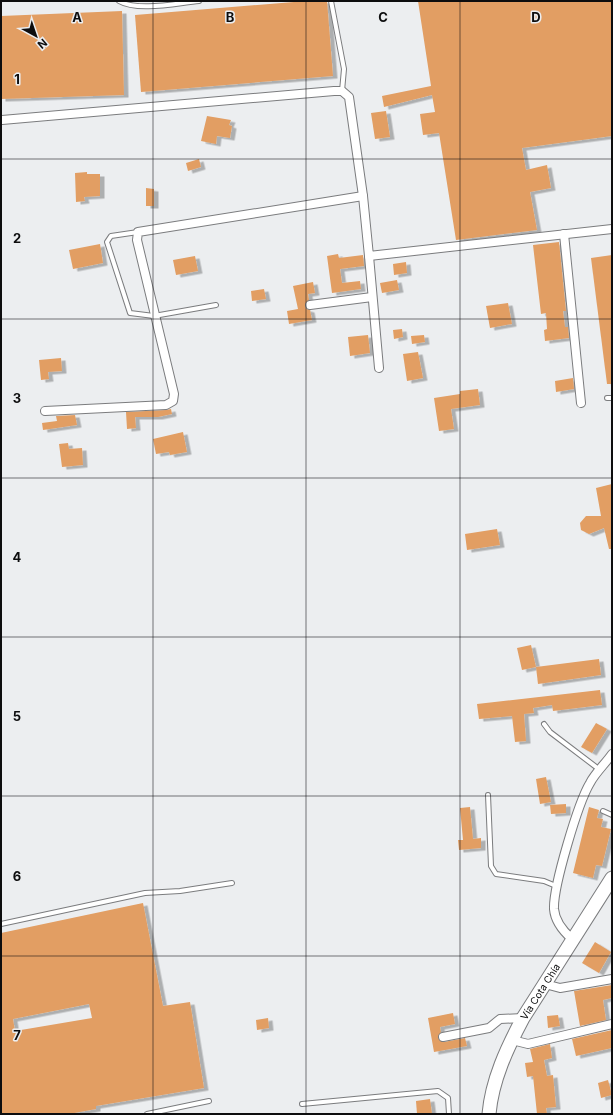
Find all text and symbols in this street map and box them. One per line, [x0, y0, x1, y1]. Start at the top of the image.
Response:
text: A [72, 9, 82, 25]
text: B [226, 9, 235, 25]
text: C [378, 9, 388, 25]
text: D [531, 9, 541, 25]
north arrow [16, 16, 56, 56]
text: N [35, 36, 50, 52]
text: 1 [14, 71, 20, 87]
text: 2 [13, 230, 21, 246]
text: 3 [13, 390, 21, 406]
text: 4 [13, 549, 22, 565]
text: 5 [13, 708, 21, 724]
text: 6 [13, 868, 21, 884]
street label: Vía Cota Chía [518, 961, 562, 1022]
text: 7 [13, 1027, 21, 1043]

